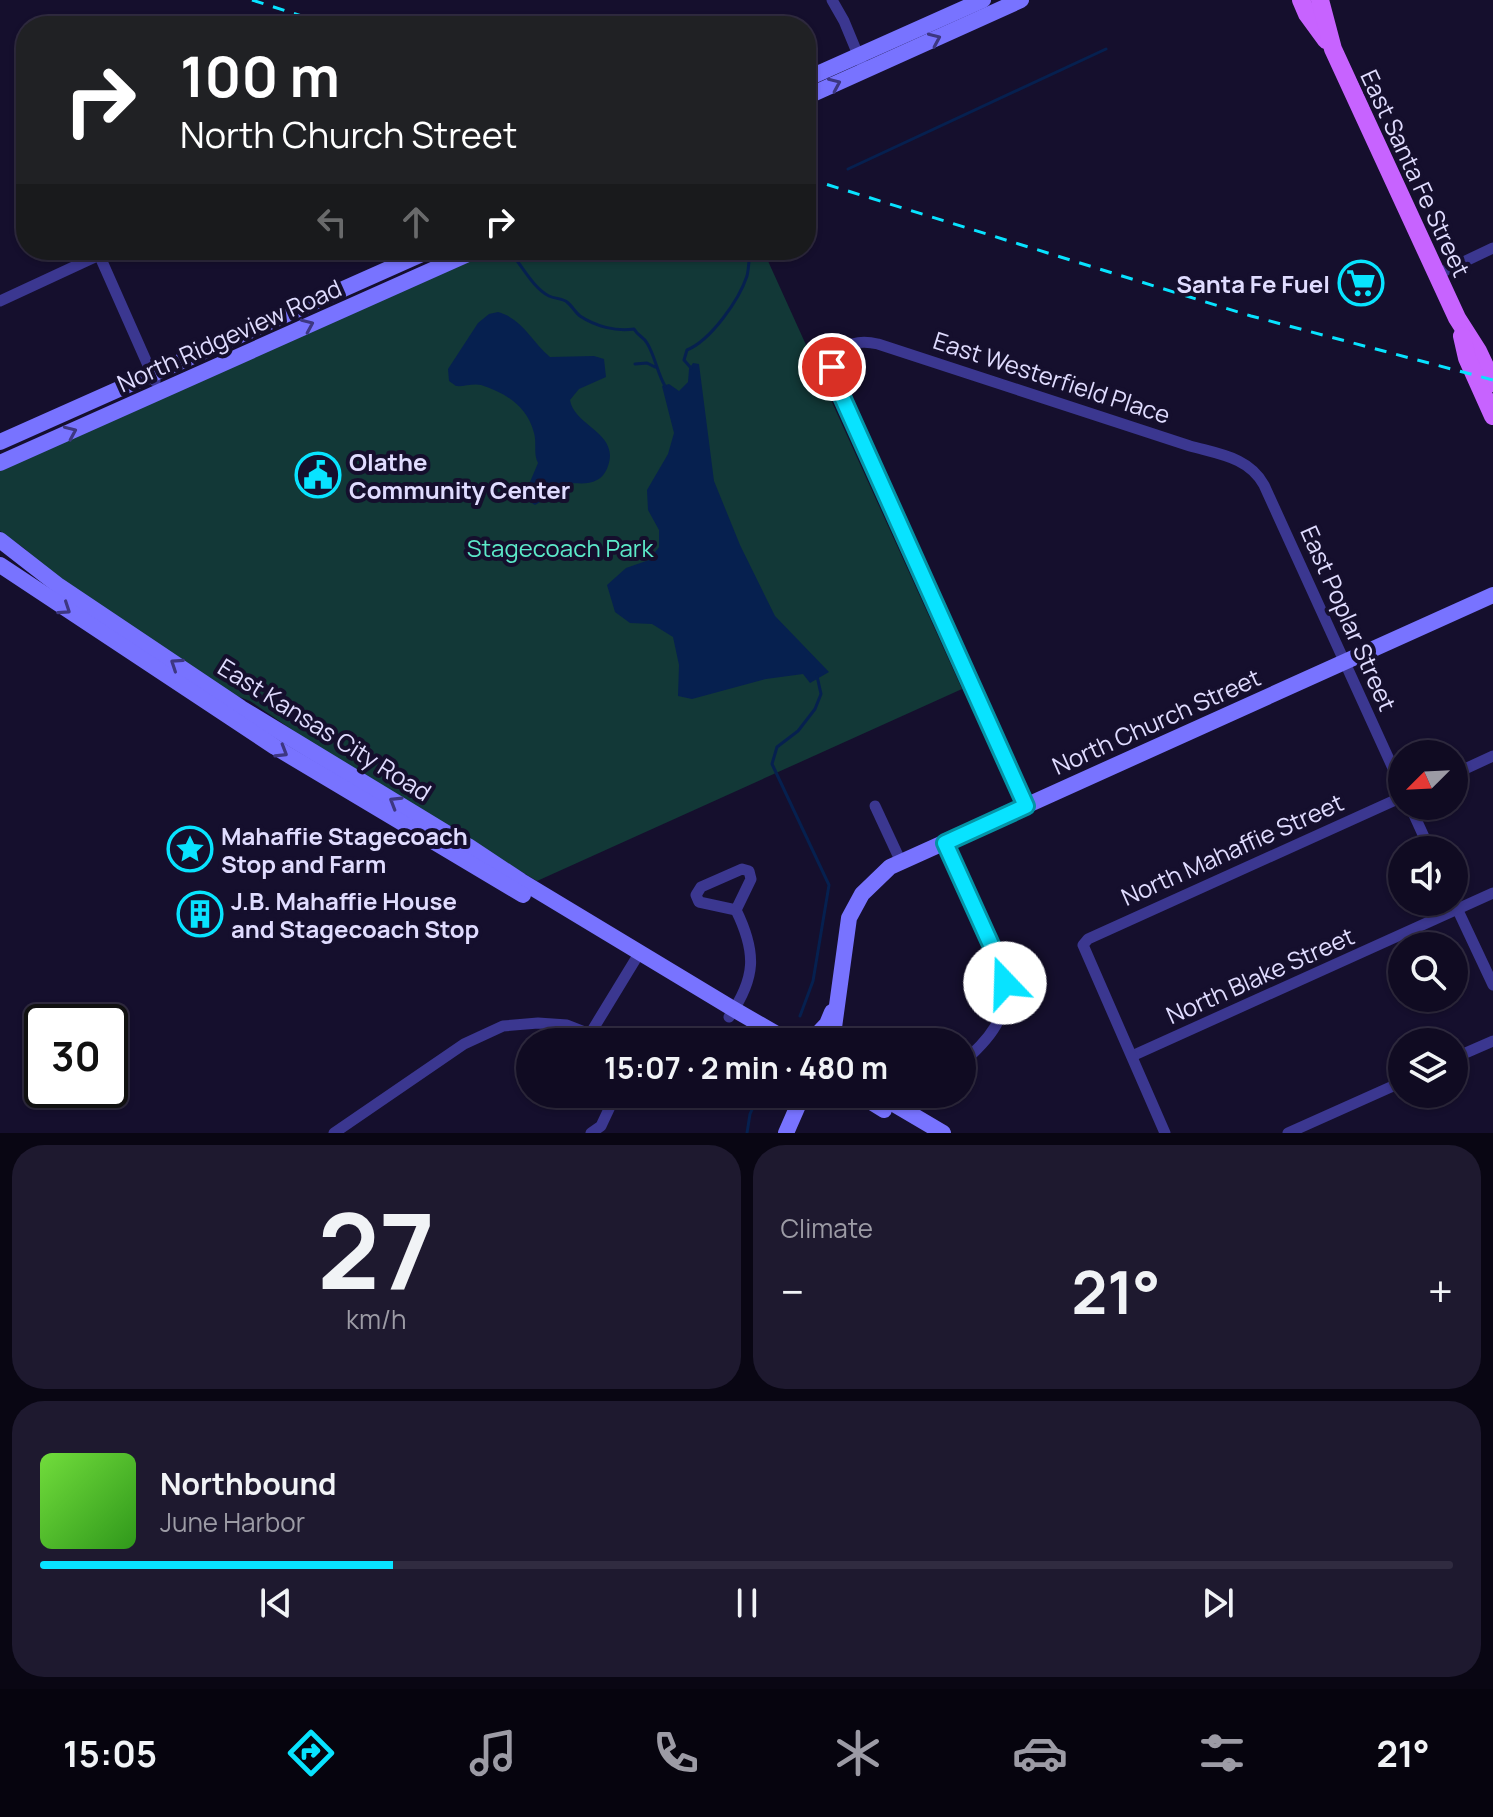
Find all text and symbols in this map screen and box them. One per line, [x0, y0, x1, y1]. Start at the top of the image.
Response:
one-way arrow [926, 32, 941, 48]
text: 100 m [180, 37, 340, 114]
icon: right [48, 48, 152, 152]
street label: East Santa Fe Street [1353, 64, 1479, 282]
one-way arrow [826, 77, 841, 93]
text: North Church Street [180, 110, 517, 159]
icon: left [310, 200, 354, 244]
icon: ahead [394, 200, 438, 244]
icon: right [478, 200, 522, 244]
supermarket icon: Santa Fe Fuel [1337, 259, 1385, 307]
place label: Santa Fe Fuel [1176, 267, 1330, 300]
street label: North Ridgeview Road [112, 271, 346, 399]
one-way arrow [300, 319, 315, 335]
street label: East Westerfield Place [929, 323, 1175, 431]
pin [798, 333, 866, 401]
icon: arrive [810, 345, 854, 389]
one-way arrow [63, 425, 77, 441]
place label: Olathe Community Center [349, 445, 570, 506]
public building icon: Olathe Community Center [294, 451, 342, 499]
street label: East Poplar Street [1293, 520, 1405, 716]
park label: Stagecoach Park [467, 531, 654, 564]
one-way arrow [56, 599, 70, 614]
street label: East Kansas City Road [212, 650, 438, 808]
one-way arrow [170, 659, 184, 674]
street label: North Church Street [1047, 660, 1265, 782]
north arrow [1388, 740, 1468, 820]
map controls [1388, 740, 1468, 1108]
one-way arrow [273, 742, 288, 757]
street label: North Mahaffie Street [1116, 785, 1348, 913]
one-way arrow [390, 797, 404, 812]
place label: Mahaffie Stagecoach Stop and Farm [221, 819, 468, 880]
place icon: Mahaffie Stagecoach Stop and Farm [166, 825, 214, 873]
button: sound [1388, 836, 1468, 916]
place label: J.B. Mahaffie House and Stagecoach Stop [231, 884, 479, 945]
building icon: J.B. Mahaffie House and Stagecoach Stop [176, 890, 224, 938]
street label: North Blake Street [1161, 919, 1359, 1031]
button: search [1388, 932, 1468, 1012]
position arrow [963, 941, 1047, 1025]
speed limit sign: 30 [24, 1004, 128, 1108]
button: layers [1388, 1028, 1468, 1108]
text: 15:07 · 2 min · 480 m [604, 1047, 888, 1088]
text: 27 [318, 1178, 435, 1320]
text: Climate [781, 1210, 873, 1246]
text: 21° [1071, 1250, 1160, 1332]
text: − [781, 1261, 804, 1321]
text: + [1428, 1261, 1453, 1321]
text: km/h [346, 1301, 406, 1337]
text: Northbound [160, 1463, 337, 1504]
text: June Harbor [160, 1504, 305, 1540]
icon: previous [254, 1581, 298, 1625]
icon: pause [725, 1581, 769, 1625]
icon: next [1196, 1581, 1240, 1625]
icon: directions [283, 1725, 339, 1781]
icon: music [465, 1725, 521, 1781]
icon: phone [648, 1725, 704, 1781]
icon: climate [830, 1725, 886, 1781]
icon: car [1012, 1725, 1068, 1781]
icon: filters [1194, 1725, 1250, 1781]
text: 15:05 [63, 1729, 157, 1778]
text: 21° [1376, 1729, 1430, 1778]

